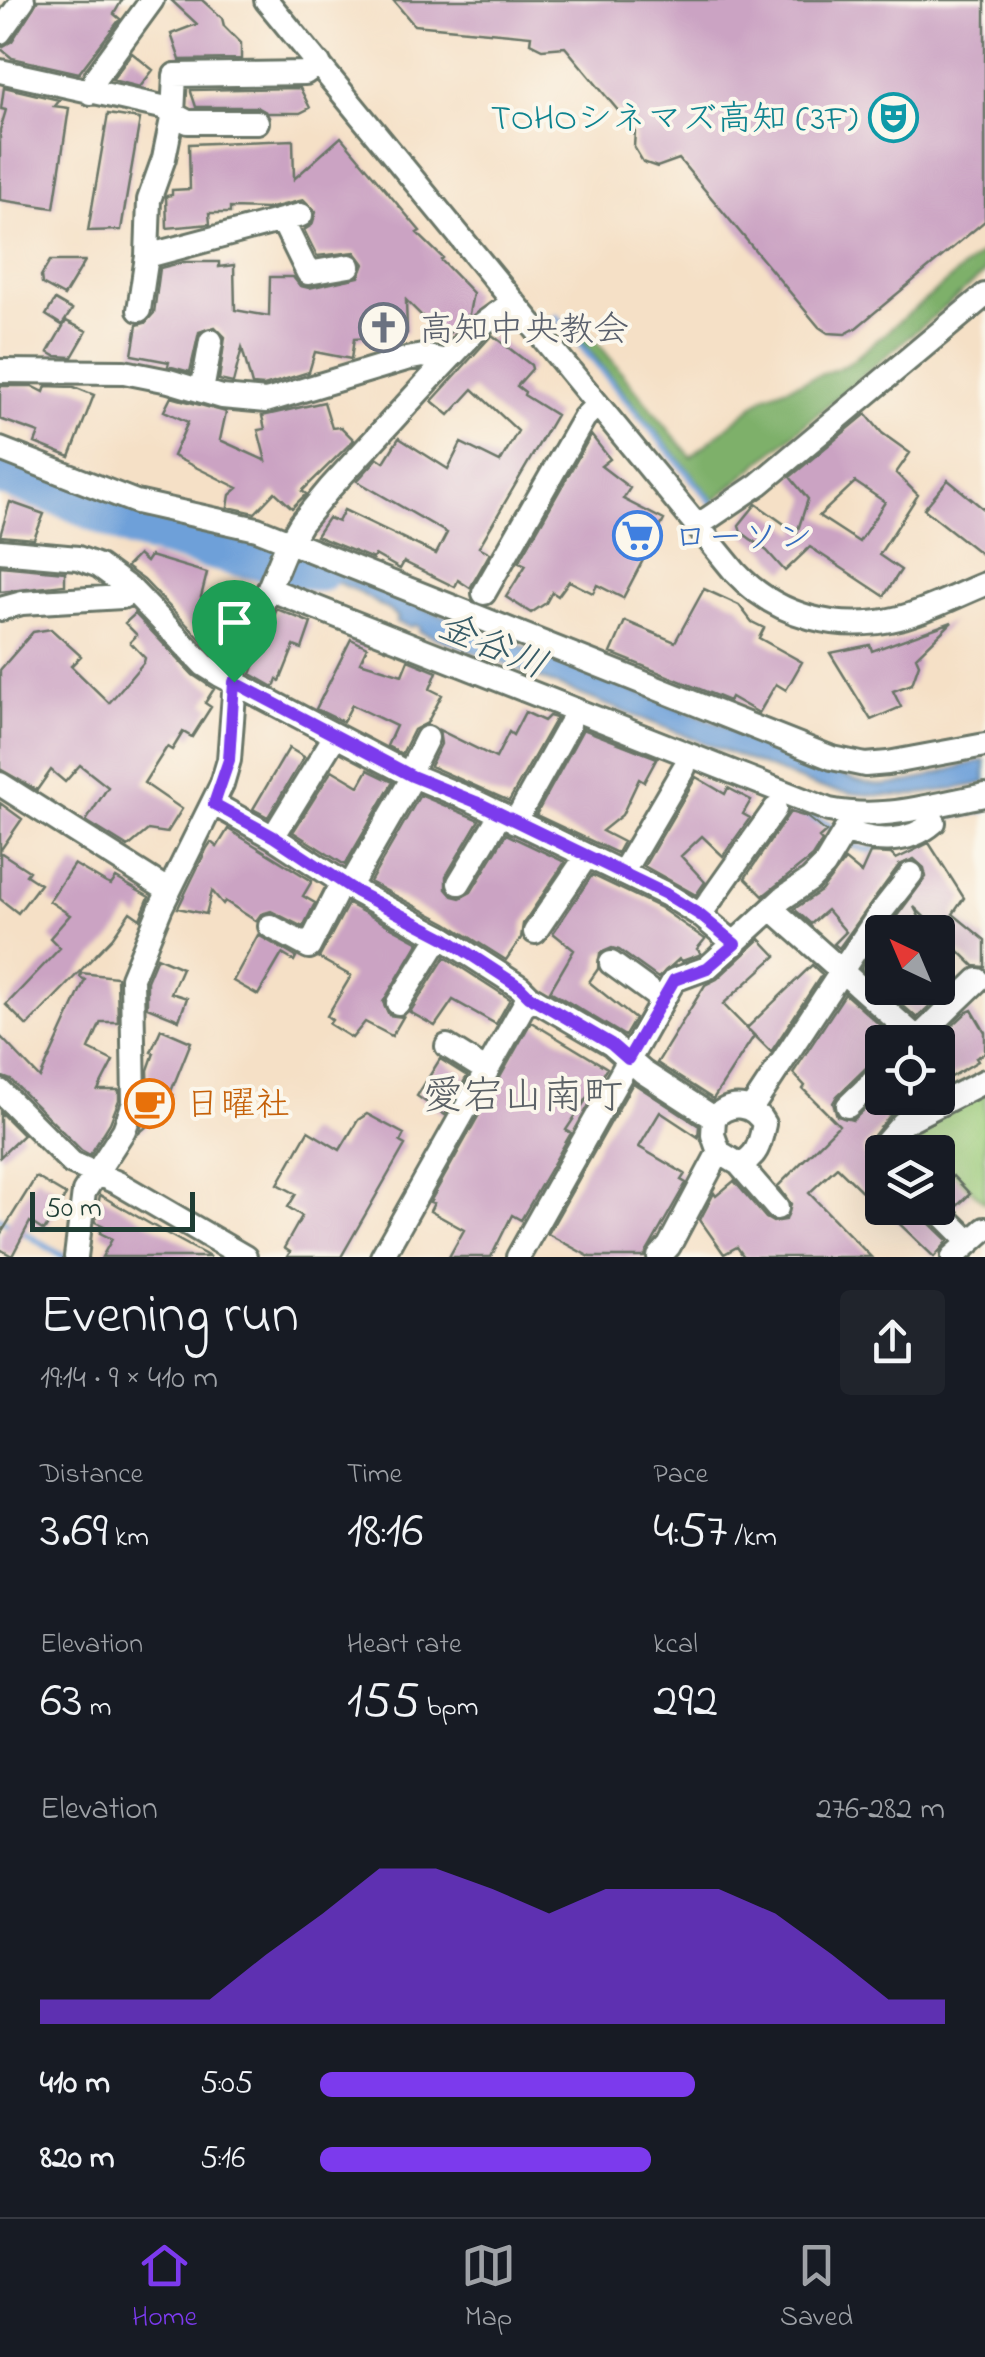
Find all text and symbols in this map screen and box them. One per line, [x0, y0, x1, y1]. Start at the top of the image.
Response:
theatre icon: TOHOシネマズ高知 (3F) [867, 91, 919, 143]
place label: TOHOシネマズ高知 (3F) [491, 95, 858, 146]
church icon: 高知中央教会 [358, 302, 410, 354]
place label: 高知中央教会 [419, 306, 629, 357]
supermarket icon: ローソン [612, 510, 664, 562]
place label: ローソン [673, 514, 813, 565]
pin [192, 580, 277, 683]
icon: arrive [207, 595, 262, 650]
water label: 金谷川 [428, 600, 555, 696]
north arrow [865, 915, 955, 1005]
map controls [865, 915, 955, 1225]
button: locate [865, 1025, 955, 1115]
district label: 愛宕山南町 [423, 1069, 623, 1128]
cafe icon: 日曜社 [124, 1077, 176, 1129]
place label: 日曜社 [185, 1081, 290, 1132]
button: layers [865, 1135, 955, 1225]
scale bar [30, 1187, 195, 1232]
text: 50 m [45, 1189, 102, 1230]
text: Evening run [40, 1278, 299, 1358]
button: share [840, 1290, 945, 1395]
text: 19:14 · 9 × 410 m [40, 1356, 218, 1403]
text: Distance [40, 1455, 143, 1496]
text: Time [347, 1455, 402, 1496]
text: Pace [653, 1455, 708, 1496]
text: 3.69 [40, 1496, 108, 1569]
text: 18:16 [347, 1496, 423, 1569]
text: 4:57 [653, 1496, 727, 1569]
text: km [108, 1518, 149, 1559]
text: /km [727, 1518, 777, 1559]
text: Elevation [40, 1625, 143, 1666]
text: Heart rate [347, 1625, 461, 1666]
text: kcal [653, 1625, 698, 1666]
text: 63 [40, 1666, 83, 1739]
text: 155 [347, 1666, 420, 1739]
text: 292 [653, 1666, 718, 1739]
text: m [83, 1688, 111, 1729]
text: bpm [420, 1688, 479, 1729]
text: Elevation [40, 1787, 158, 1834]
text: 276–282 m [816, 1787, 945, 1834]
text: 410 m [40, 2061, 110, 2108]
text: 5:05 [200, 2061, 253, 2108]
text: 820 m [40, 2136, 115, 2183]
text: 5:16 [200, 2136, 245, 2183]
tab: Home [132, 2238, 197, 2339]
tab: Map [461, 2238, 516, 2339]
tab: Saved [780, 2238, 853, 2339]

